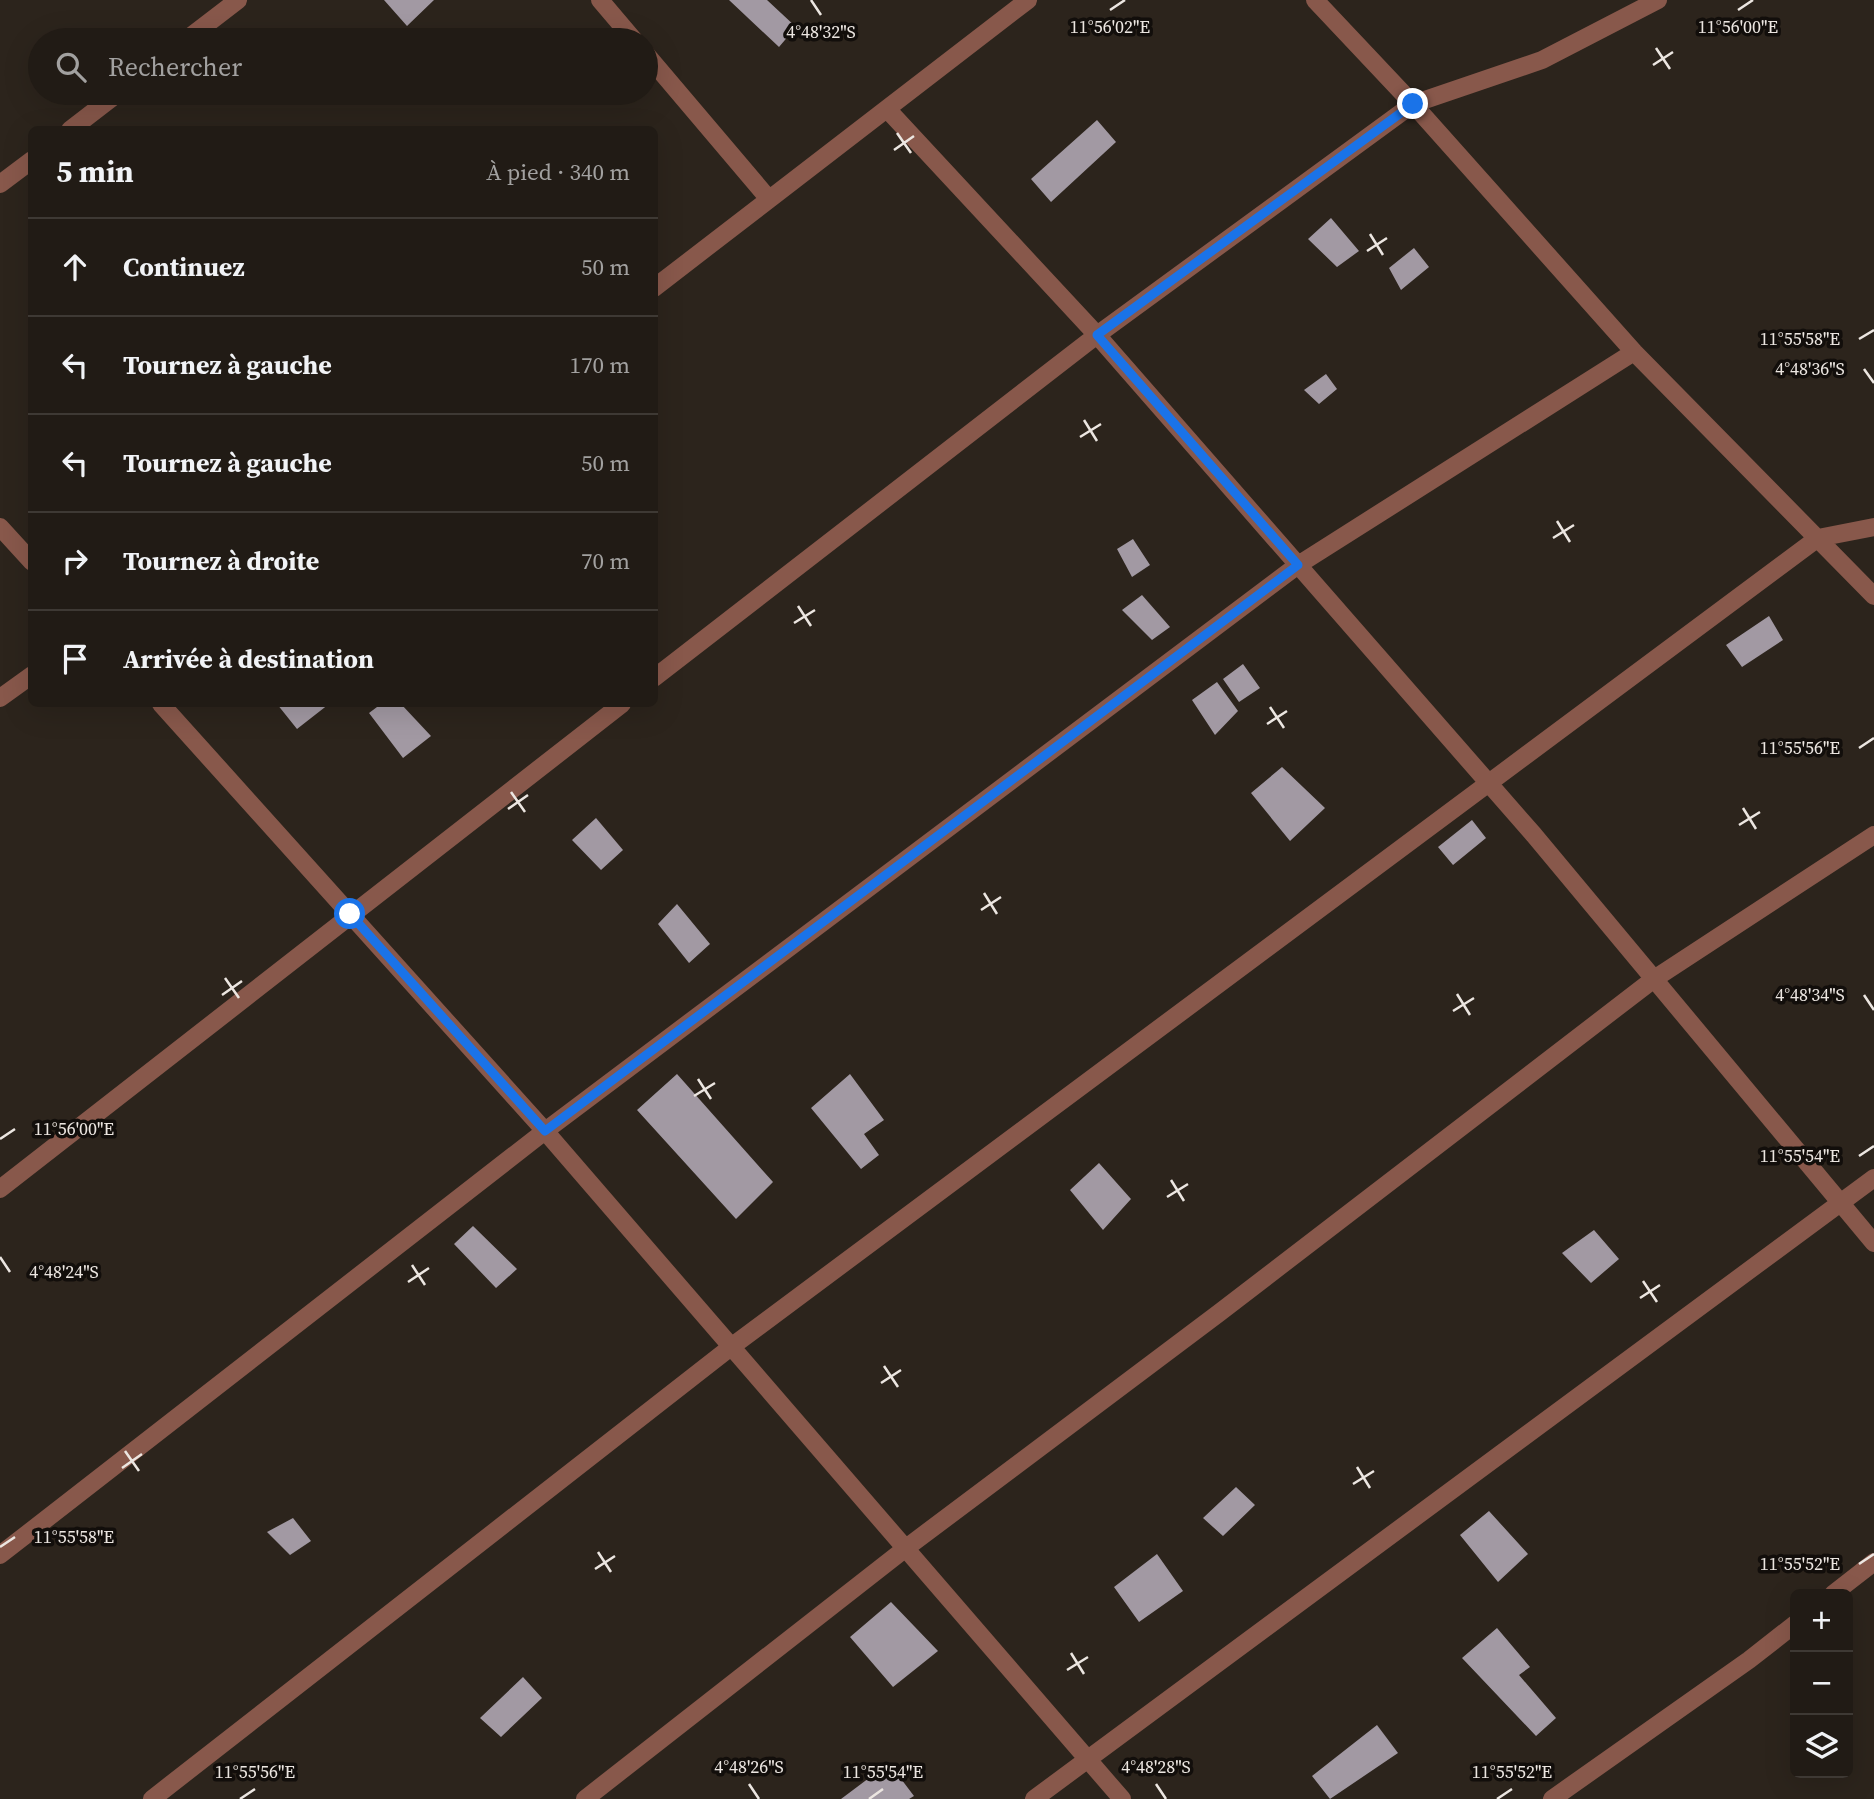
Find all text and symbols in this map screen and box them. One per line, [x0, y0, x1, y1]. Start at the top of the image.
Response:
text: 11°56'02"E [1070, 14, 1150, 39]
text: 11°56'00"E [1698, 14, 1778, 39]
text: 4°48'32"S [786, 19, 856, 44]
search box [28, 28, 658, 105]
icon: search [52, 48, 90, 86]
text: Rechercher [108, 49, 242, 85]
route end [1397, 88, 1428, 119]
text: 5 min [56, 151, 134, 192]
text: À pied · 340 m [486, 156, 630, 188]
icon: ahead [56, 248, 94, 286]
text: Continuez [123, 249, 244, 285]
text: 50 m [581, 251, 630, 283]
text: 11°55'58"E [1760, 326, 1840, 351]
icon: left [56, 346, 94, 384]
text: Tournez à gauche [123, 347, 332, 383]
text: 170 m [569, 349, 630, 381]
text: 4°48'36"S [1775, 356, 1845, 381]
icon: left [56, 444, 94, 482]
text: Tournez à gauche [123, 445, 332, 481]
text: 50 m [581, 447, 630, 479]
icon: right [56, 542, 94, 580]
text: Tournez à droite [123, 543, 319, 579]
text: 70 m [581, 545, 630, 577]
icon: arrive [56, 640, 94, 678]
text: Arrivée à destination [123, 641, 374, 677]
text: 11°55'56"E [1760, 735, 1840, 760]
route start [334, 898, 365, 929]
text: 4°48'34"S [1775, 982, 1845, 1007]
text: 11°56'00"E [34, 1116, 114, 1141]
text: 11°55'54"E [1760, 1143, 1840, 1168]
text: 4°48'24"S [29, 1259, 99, 1284]
text: 11°55'58"E [34, 1524, 114, 1549]
text: 11°55'52"E [1760, 1551, 1840, 1576]
map controls [1790, 1589, 1853, 1778]
button: + [1790, 1589, 1853, 1652]
button: − [1790, 1652, 1853, 1715]
button: layers [1790, 1715, 1853, 1778]
text: 4°48'26"S [714, 1754, 784, 1779]
text: 4°48'28"S [1121, 1754, 1191, 1779]
text: 11°55'56"E [215, 1759, 295, 1784]
text: 11°55'54"E [843, 1759, 923, 1784]
text: 11°55'52"E [1472, 1759, 1552, 1784]

